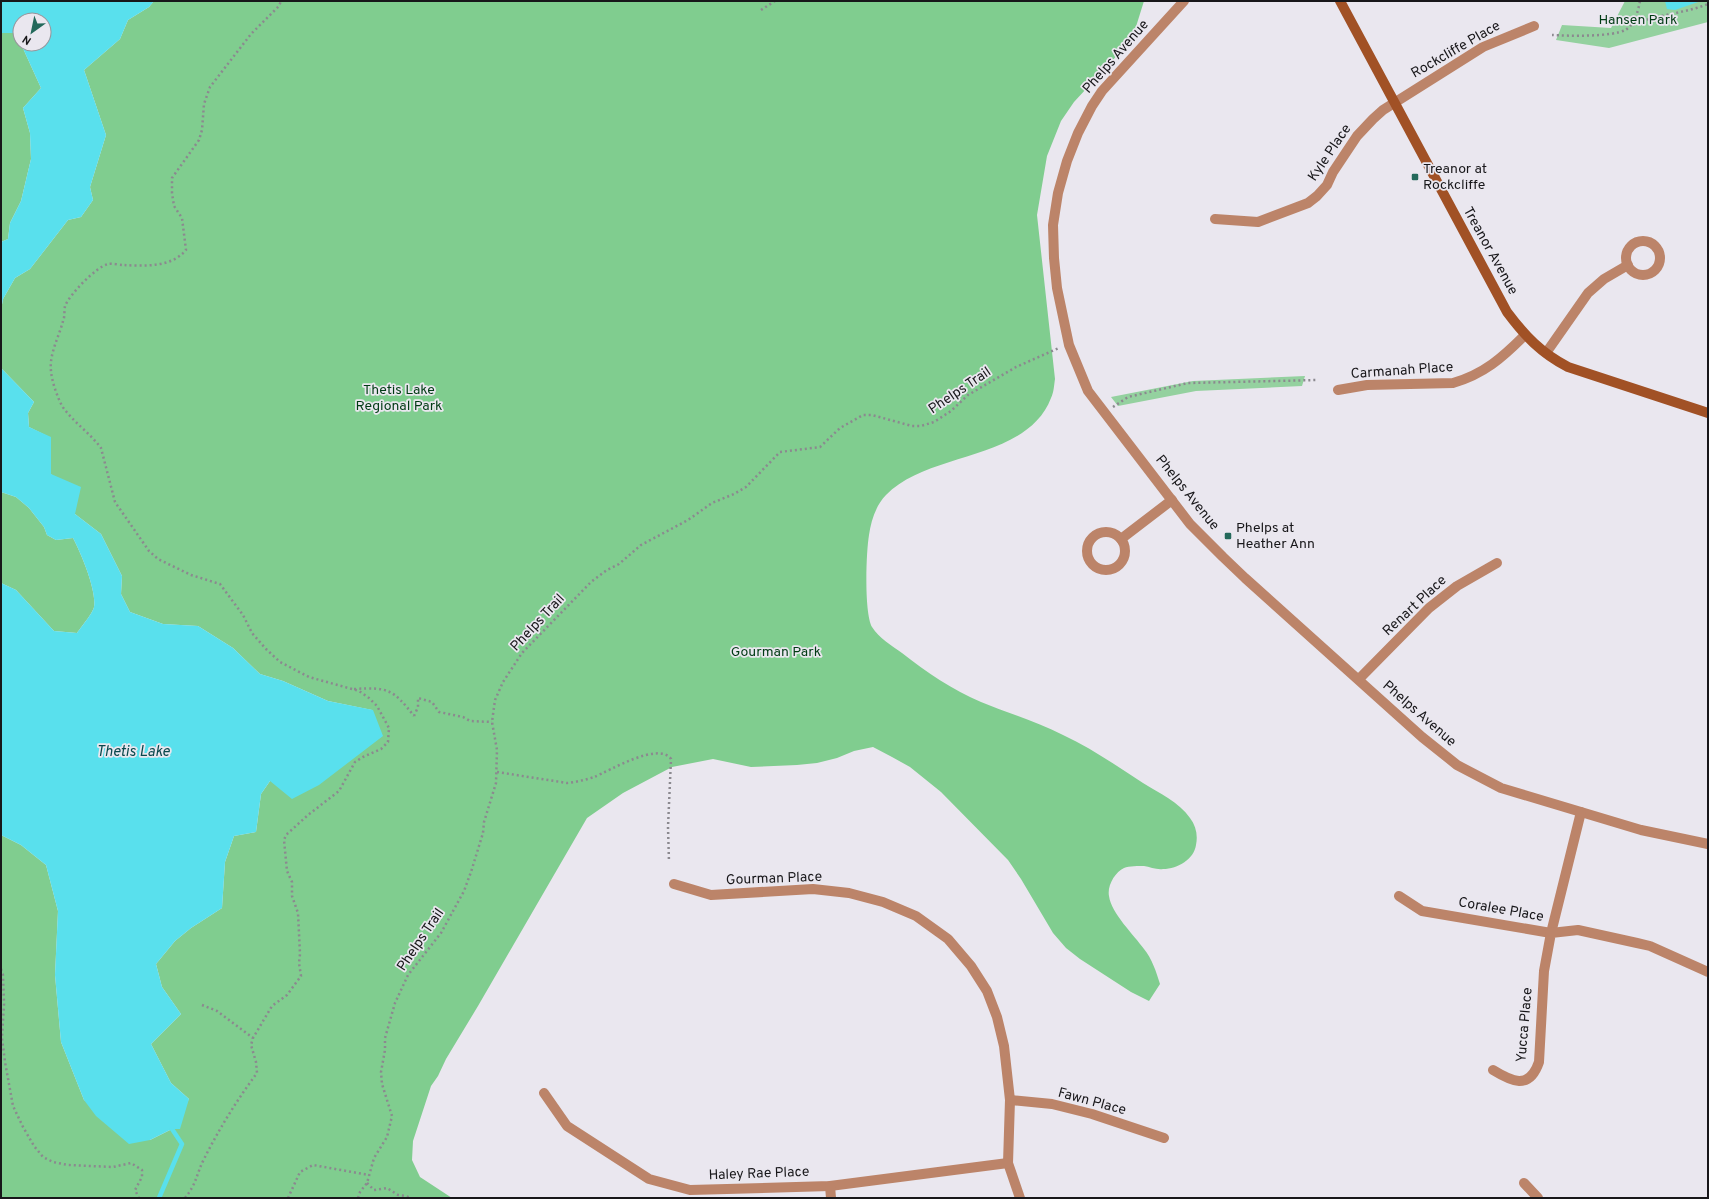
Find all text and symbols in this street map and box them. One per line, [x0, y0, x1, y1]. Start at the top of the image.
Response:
north arrow [12, 12, 52, 52]
park label: Hansen Park [1599, 12, 1677, 29]
street label: Phelps Avenue [1079, 17, 1153, 97]
street label: Rockcliffe Place [1408, 18, 1504, 82]
text: N [20, 32, 34, 48]
street label: Kyle Place [1305, 121, 1355, 185]
place label: Treanor at Rockcliffe [1423, 161, 1487, 194]
marker: Treanor at Rockcliffe [1410, 172, 1420, 182]
street label: Treanor Avenue [1459, 204, 1521, 298]
street label: Carmanah Place [1350, 359, 1454, 383]
street label: Phelps Trail [925, 364, 995, 418]
park label: Thetis Lake Regional Park [355, 382, 443, 415]
street label: Phelps Avenue [1151, 452, 1223, 534]
place label: Phelps at Heather Ann [1236, 520, 1315, 553]
marker: Phelps at Heather Ann [1223, 531, 1233, 541]
street label: Renart Place [1380, 572, 1450, 640]
street label: Phelps Trail [507, 591, 569, 655]
park label: Gourman Park [731, 644, 821, 661]
street label: Phelps Avenue [1379, 677, 1459, 751]
water label: Thetis Lake [96, 743, 170, 762]
street label: Gourman Place [726, 869, 822, 889]
street label: Coralee Place [1457, 894, 1545, 926]
street label: Phelps Trail [394, 905, 448, 975]
street label: Yucca Place [1513, 987, 1537, 1063]
street label: Fawn Place [1056, 1085, 1128, 1119]
street label: Haley Rae Place [708, 1164, 810, 1184]

